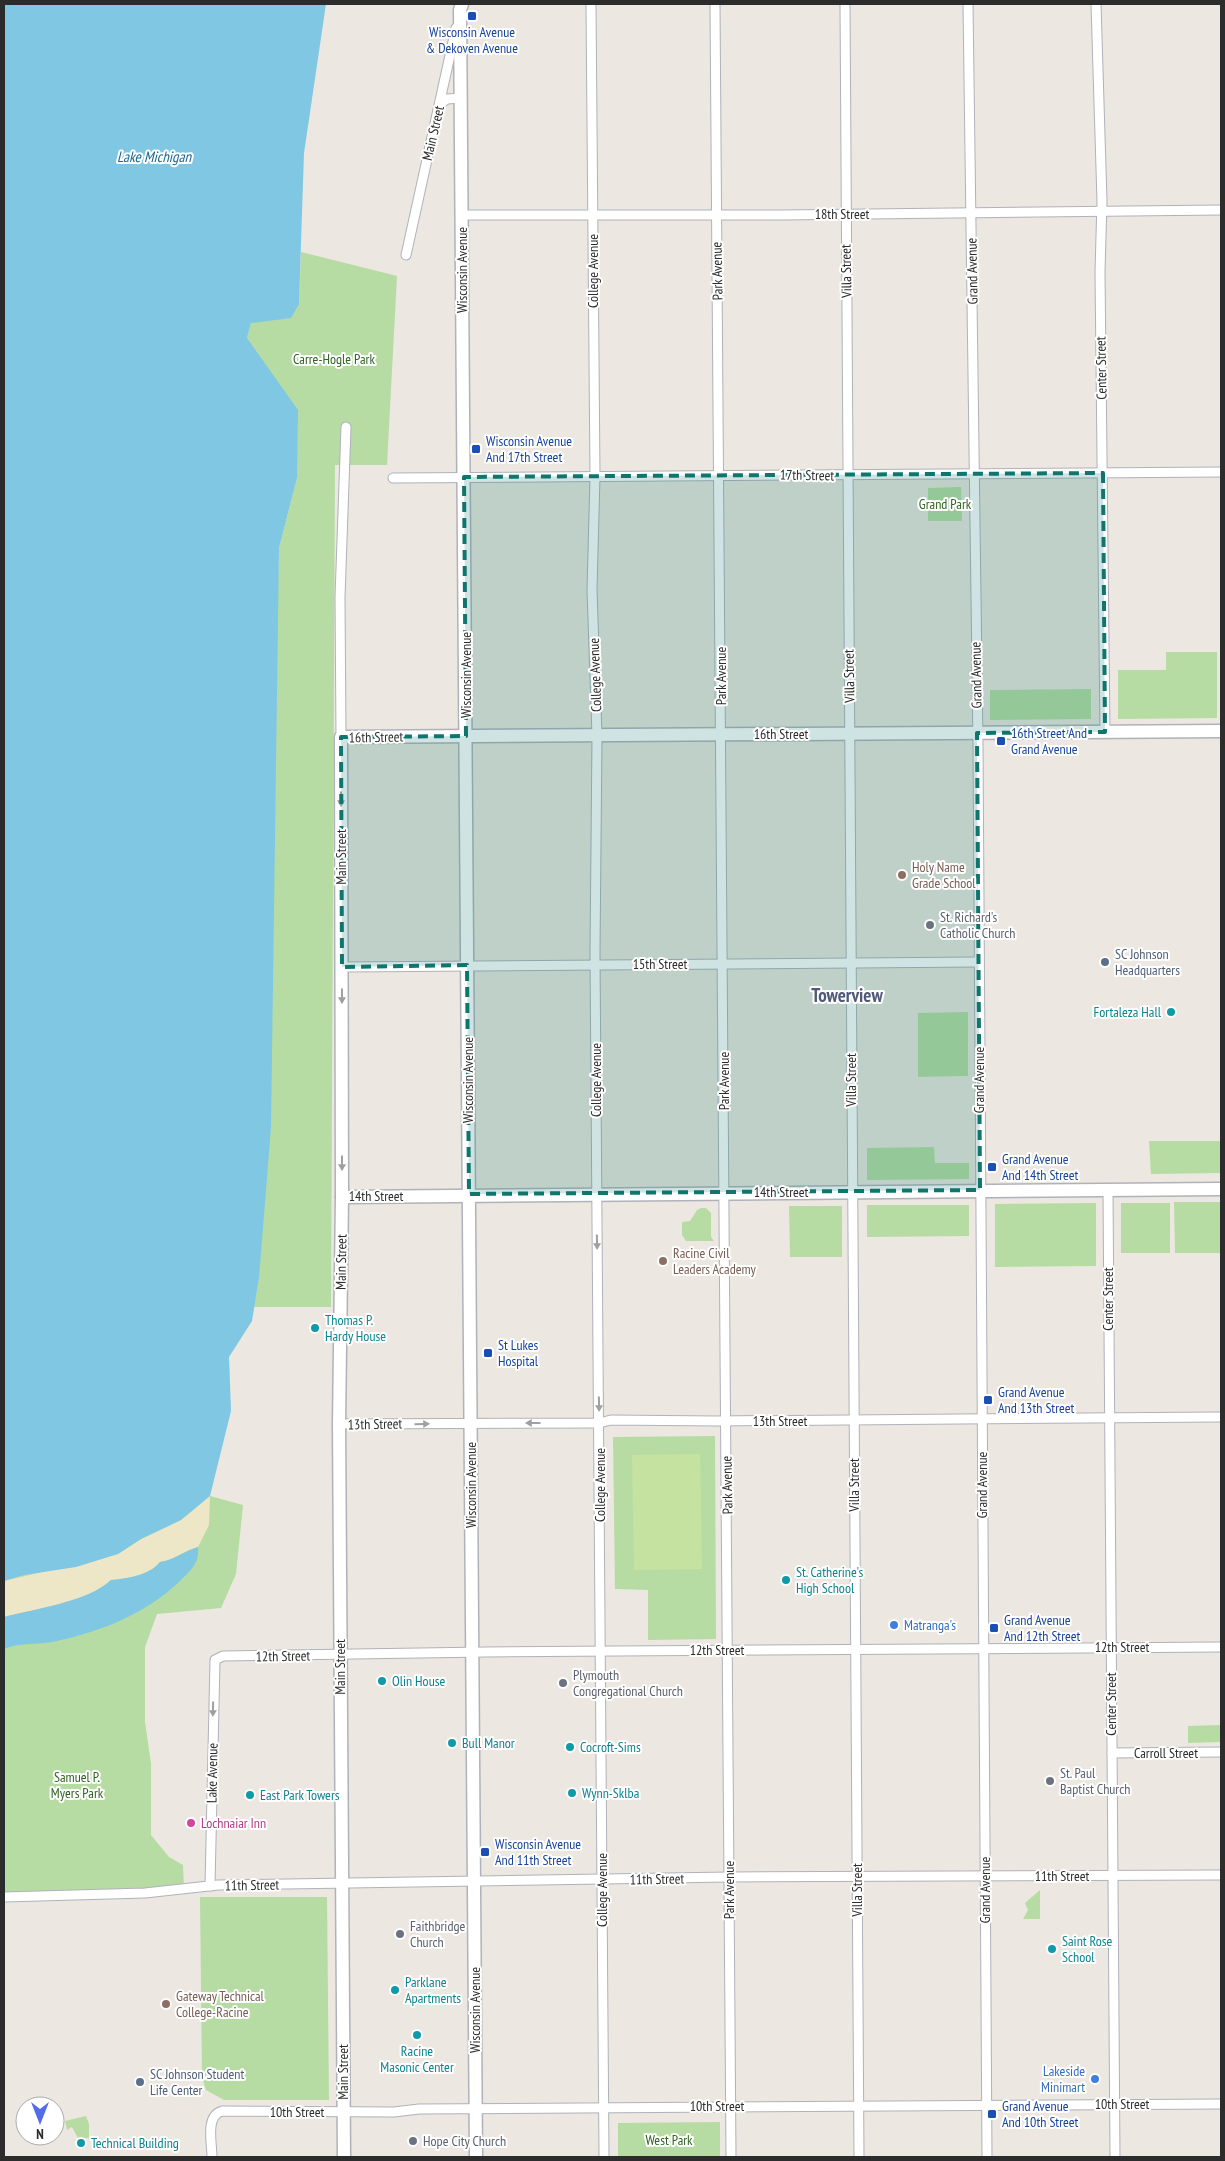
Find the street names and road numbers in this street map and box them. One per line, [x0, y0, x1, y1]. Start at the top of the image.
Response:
street label: Main Street [418, 104, 448, 162]
street label: 18th Street [815, 205, 869, 223]
street label: Wisconsin Avenue [453, 227, 471, 313]
street label: College Avenue [584, 234, 602, 308]
street label: Grand Avenue [962, 237, 982, 304]
street label: Park Avenue [707, 241, 727, 300]
street label: Villa Street [837, 244, 855, 299]
street label: Center Street [1091, 336, 1111, 400]
street label: 17th Street [780, 466, 835, 484]
street label: Wisconsin Avenue [457, 632, 475, 718]
street label: College Avenue [585, 637, 605, 712]
street label: Grand Avenue [966, 641, 986, 708]
street label: Park Avenue [712, 647, 730, 705]
street label: Villa Street [840, 649, 858, 704]
street label: 16th Street [754, 725, 808, 743]
street label: 16th Street [349, 728, 404, 746]
street label: Main Street [332, 829, 350, 885]
street label: 15th Street [633, 955, 687, 973]
street label: Wisconsin Avenue [459, 1037, 477, 1123]
street label: College Avenue [587, 1043, 605, 1117]
street label: Grand Avenue [970, 1047, 988, 1113]
street label: Park Avenue [715, 1052, 733, 1110]
street label: Villa Street [842, 1053, 860, 1108]
street label: 14th Street [754, 1183, 808, 1201]
street label: 14th Street [349, 1187, 403, 1205]
street label: Main Street [332, 1234, 350, 1290]
street label: Center Street [1099, 1267, 1117, 1331]
street label: 13th Street [753, 1412, 807, 1430]
street label: 13th Street [348, 1415, 403, 1433]
street label: Wisconsin Avenue [462, 1442, 480, 1528]
street label: College Avenue [591, 1448, 609, 1522]
street label: Grand Avenue [973, 1452, 991, 1518]
street label: Park Avenue [717, 1455, 737, 1514]
street label: Villa Street [845, 1458, 863, 1513]
street label: 12th Street [1095, 1638, 1149, 1656]
street label: Main Street [331, 1639, 349, 1695]
street label: 12th Street [690, 1641, 744, 1659]
street label: 12th Street [256, 1647, 311, 1665]
street label: Center Street [1102, 1672, 1120, 1736]
street label: Lake Avenue [202, 1742, 222, 1803]
street label: Carroll Street [1134, 1744, 1198, 1762]
street label: College Avenue [593, 1853, 611, 1927]
street label: Grand Avenue [976, 1857, 994, 1923]
street label: Park Avenue [720, 1861, 738, 1919]
street label: Villa Street [848, 1863, 866, 1918]
street label: 11th Street [1035, 1867, 1089, 1885]
street label: 11th Street [630, 1870, 685, 1888]
street label: 11th Street [225, 1876, 280, 1894]
street label: Wisconsin Avenue [466, 1967, 484, 2053]
street label: Main Street [334, 2044, 352, 2100]
street label: 10th Street [1095, 2095, 1149, 2113]
street label: 10th Street [690, 2097, 744, 2115]
street label: 10th Street [270, 2103, 324, 2121]

